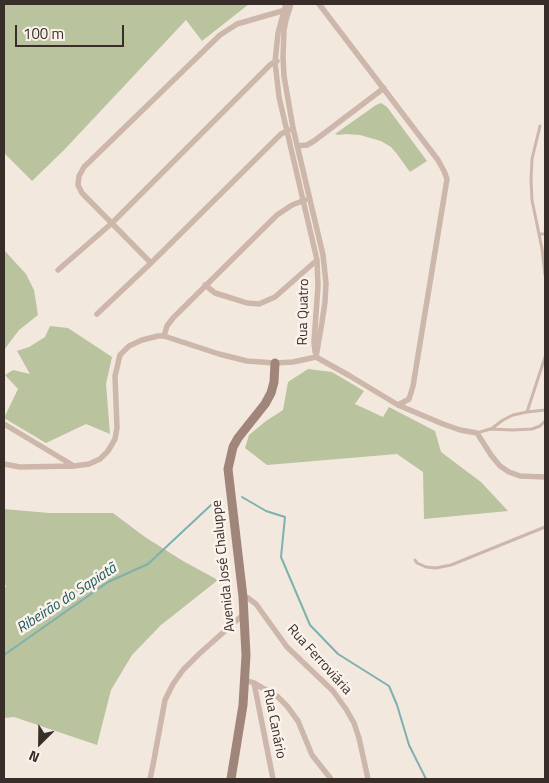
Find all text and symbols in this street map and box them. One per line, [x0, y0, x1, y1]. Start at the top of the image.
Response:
scale bar [18, 15, 126, 47]
text: 100 m [23, 22, 64, 45]
street label: Rua Quatro [295, 278, 313, 346]
street label: Avenida José Chaluppe [209, 499, 239, 633]
water label: Ribeirão do Sapiatã [14, 560, 120, 638]
street label: Rua Ferroviária [283, 621, 355, 699]
street label: Rua Canário [259, 688, 289, 760]
north arrow [15, 718, 65, 768]
text: N [25, 746, 43, 769]

